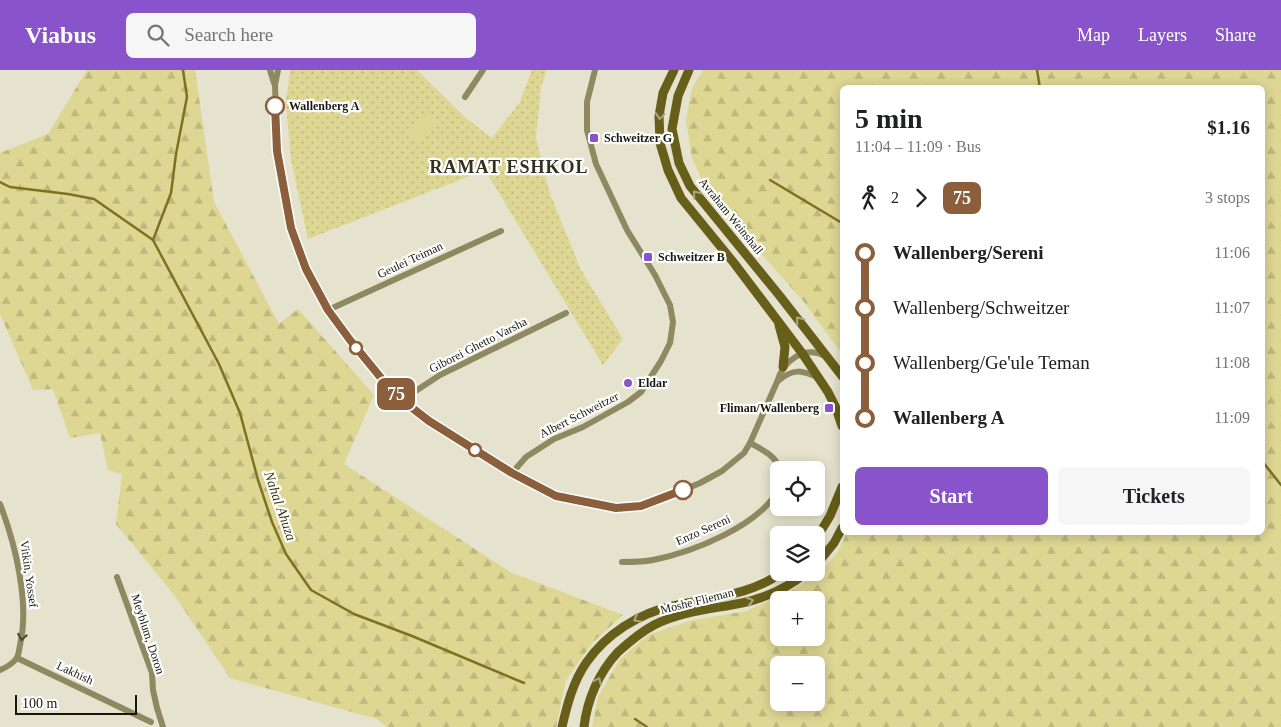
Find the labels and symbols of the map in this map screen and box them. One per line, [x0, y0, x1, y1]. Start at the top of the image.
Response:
marker: Wallenberg A [265, 96, 285, 116]
place label: Wallenberg A [289, 99, 360, 113]
one-way arrow [655, 112, 666, 120]
place label: Schweitzer G [604, 131, 672, 145]
marker: Schweitzer G [588, 132, 600, 144]
district label: RAMAT ESHKOL [430, 157, 588, 177]
street label: Avraham Weinshall [696, 175, 767, 258]
one-way arrow [693, 191, 701, 200]
street label: Geulei Teiman [375, 239, 445, 281]
place label: Schweitzer B [658, 250, 725, 264]
marker: Schweitzer B [642, 251, 654, 263]
street label: Giborei Ghetto Varsha [427, 314, 530, 376]
one-way arrow [796, 317, 804, 326]
unlabelled marker [349, 341, 363, 355]
place label: Eldar [638, 376, 668, 390]
marker: Eldar [622, 377, 634, 389]
line badge: 75 [374, 378, 418, 410]
street label: Albert Schweitzer [537, 389, 621, 441]
place label: Fliman/Wallenberg [720, 401, 819, 415]
marker: Fliman/Wallenberg [823, 402, 835, 414]
unlabelled marker [468, 443, 482, 457]
water label: Nahal Ahuza [261, 468, 299, 543]
unlabelled marker [673, 480, 693, 500]
street label: Enzo Sereni [674, 511, 733, 548]
street label: Vitkin, Yossef [17, 540, 41, 608]
street label: Moshe Flieman [659, 585, 735, 617]
street label: Meyblum, Doron [128, 592, 168, 676]
one-way arrow [746, 596, 754, 606]
one-way arrow [633, 613, 642, 623]
one-way arrow [17, 632, 27, 641]
street label: Lakhish [55, 658, 95, 688]
one-way arrow [592, 677, 602, 686]
scale bar [15, 692, 138, 715]

